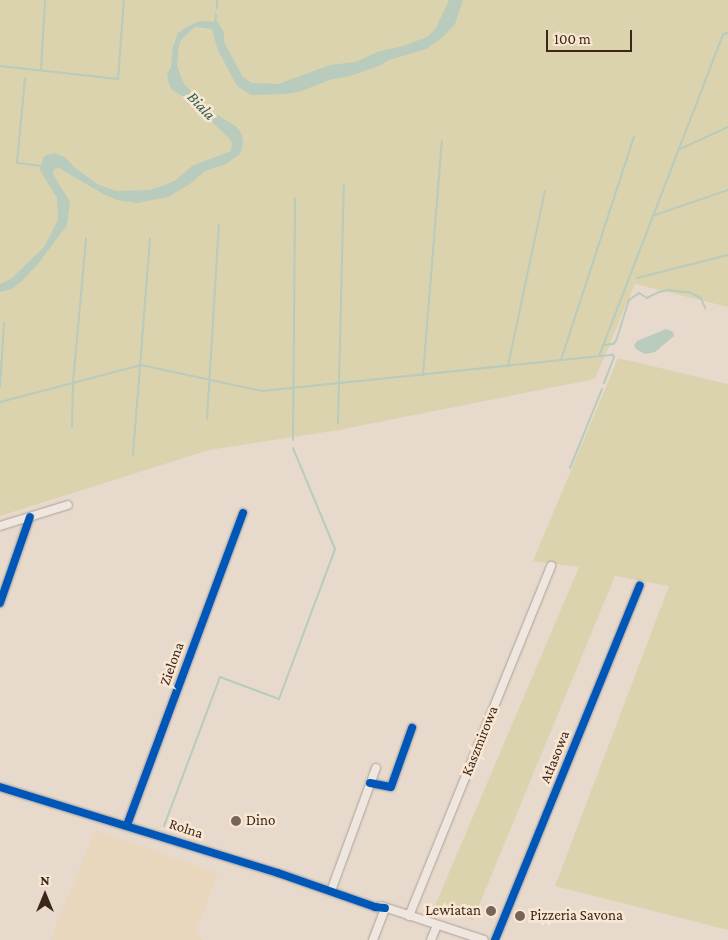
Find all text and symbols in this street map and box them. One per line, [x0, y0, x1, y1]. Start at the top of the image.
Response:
scale bar [548, 20, 634, 52]
text: 100 m [554, 31, 591, 47]
water label: Biala [183, 88, 219, 124]
street label: Zielona [156, 640, 188, 688]
street label: Kaszmirowa [458, 703, 502, 779]
street label: Atłasowa [536, 728, 574, 786]
place label: Dino [246, 812, 275, 830]
street label: Rolna [167, 815, 205, 843]
marker: Dino [230, 815, 242, 827]
north arrow [20, 870, 70, 920]
text: N [40, 872, 50, 888]
place label: Lewiatan [425, 902, 481, 920]
marker: Lewiatan [485, 905, 497, 917]
place label: Pizzeria Savona [530, 907, 623, 925]
marker: Pizzeria Savona [514, 910, 526, 922]

